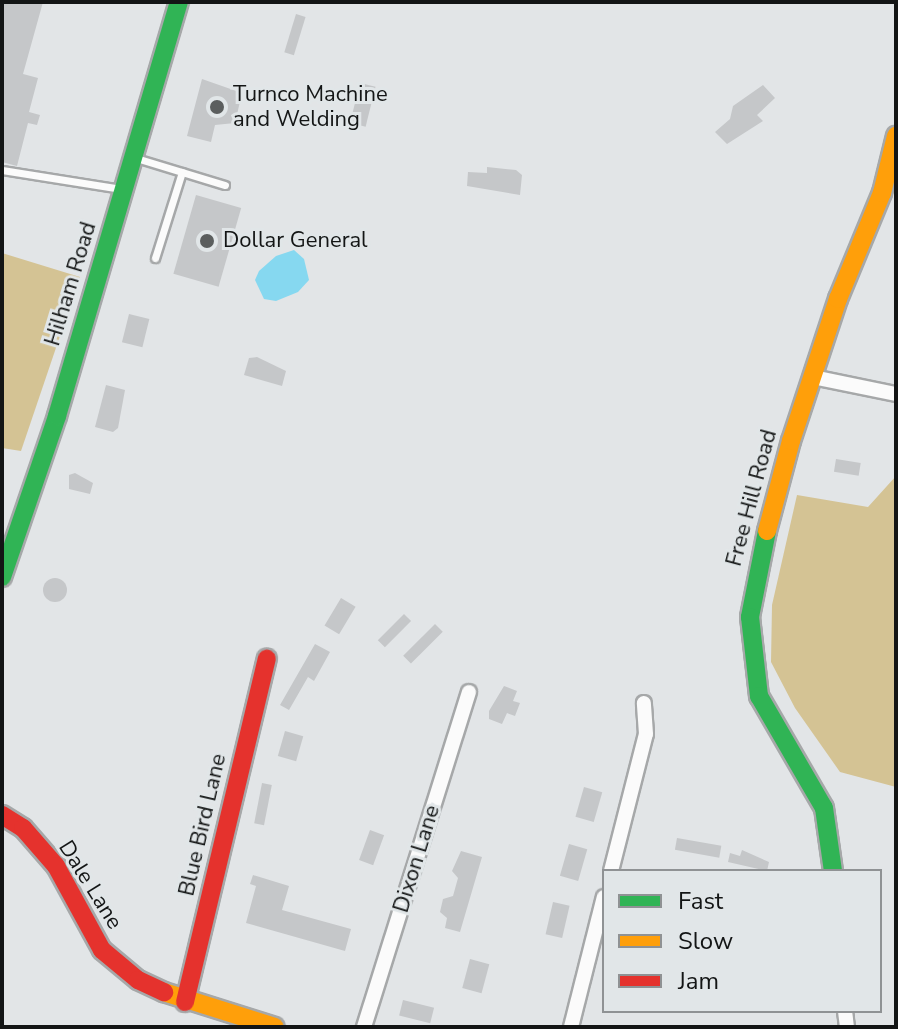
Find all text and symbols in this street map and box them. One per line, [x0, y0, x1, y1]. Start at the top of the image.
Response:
place label: Turnco Machine and Welding [233, 81, 388, 132]
marker: Turnco Machine and Welding [208, 98, 226, 116]
street label: Hilham Road [40, 219, 102, 349]
place label: Dollar General [223, 228, 368, 254]
marker: Dollar General [198, 232, 216, 250]
street label: Free Hill Road [721, 427, 783, 569]
street label: Blue Bird Lane [174, 751, 232, 899]
street label: Dixon Lane [388, 802, 446, 916]
street label: Dale Lane [52, 836, 128, 934]
legend [602, 869, 882, 1013]
text: Fast [678, 885, 723, 917]
text: Slow [678, 925, 733, 957]
text: Jam [678, 965, 719, 997]

